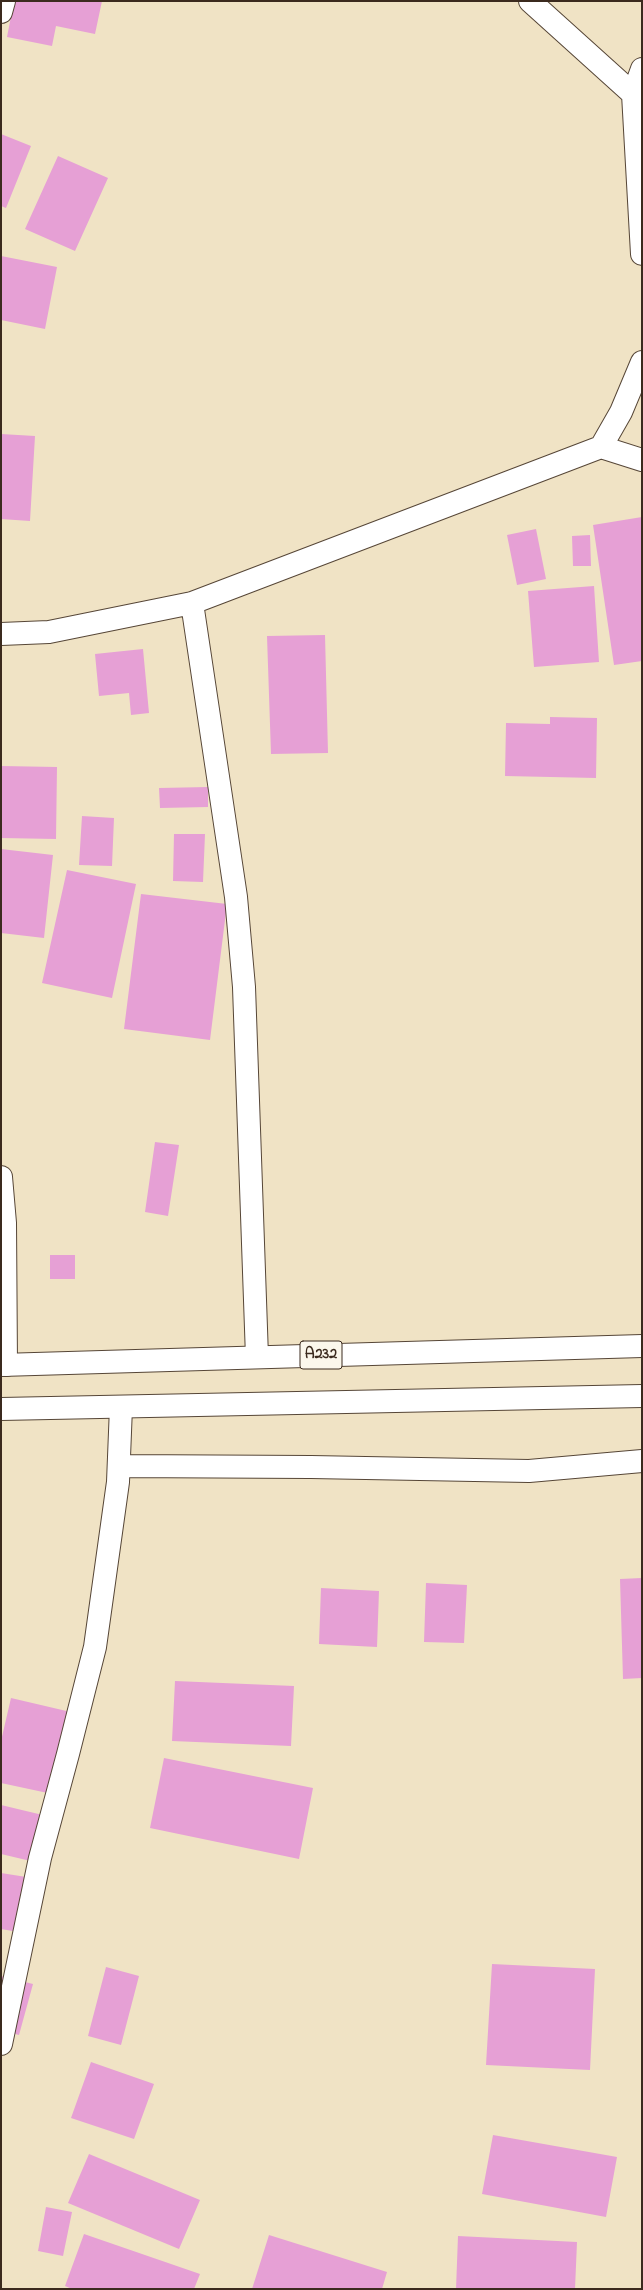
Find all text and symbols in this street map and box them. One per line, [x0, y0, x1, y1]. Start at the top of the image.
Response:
road number: A232 [300, 1341, 342, 1369]

